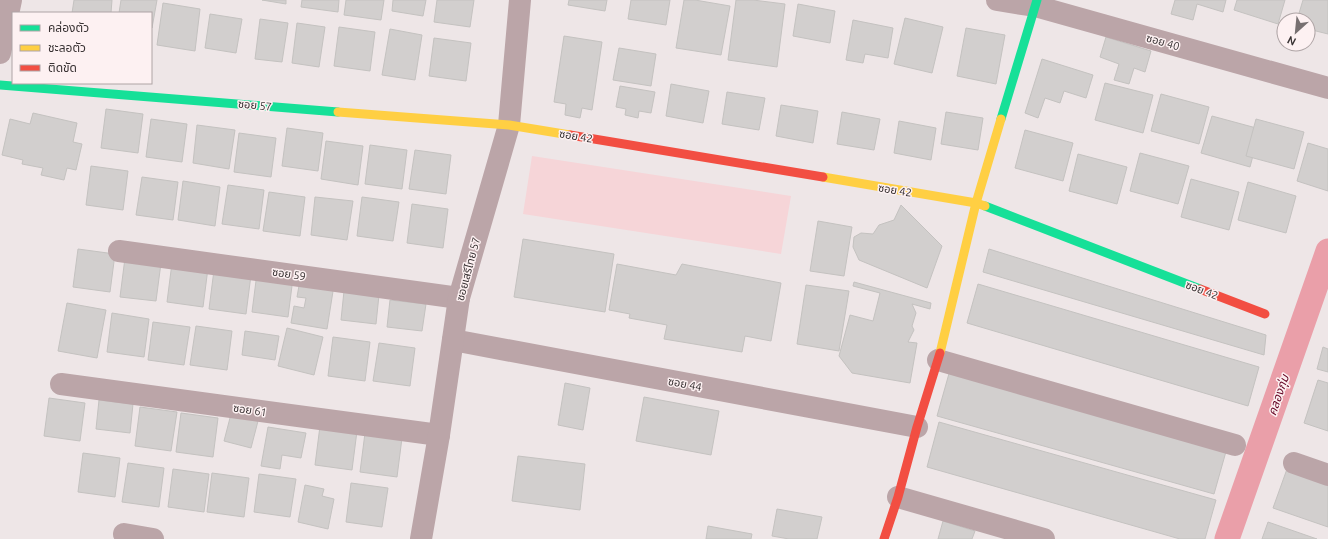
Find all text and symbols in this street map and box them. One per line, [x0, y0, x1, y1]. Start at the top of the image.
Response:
legend [12, 12, 152, 84]
north arrow [1276, 12, 1316, 52]
text: คล่องตัว [48, 21, 89, 34]
street label: ซอย 40 [1145, 32, 1181, 52]
text: N [1285, 34, 1298, 48]
text: ชะลอตัว [48, 41, 86, 54]
text: ติดขัด [48, 61, 77, 74]
street label: ซอย 57 [238, 98, 272, 112]
street label: ซอย 42 [558, 127, 594, 145]
street label: ซอย 42 [877, 181, 913, 199]
street label: ซอยเสรีไทย 57 [454, 236, 482, 302]
street label: ซอย 59 [271, 266, 307, 282]
street label: ซอย 42 [1184, 278, 1220, 302]
water label: คลองกุ่ม [1265, 371, 1293, 418]
street label: ซอย 44 [667, 375, 703, 393]
street label: ซอย 61 [232, 402, 268, 418]

